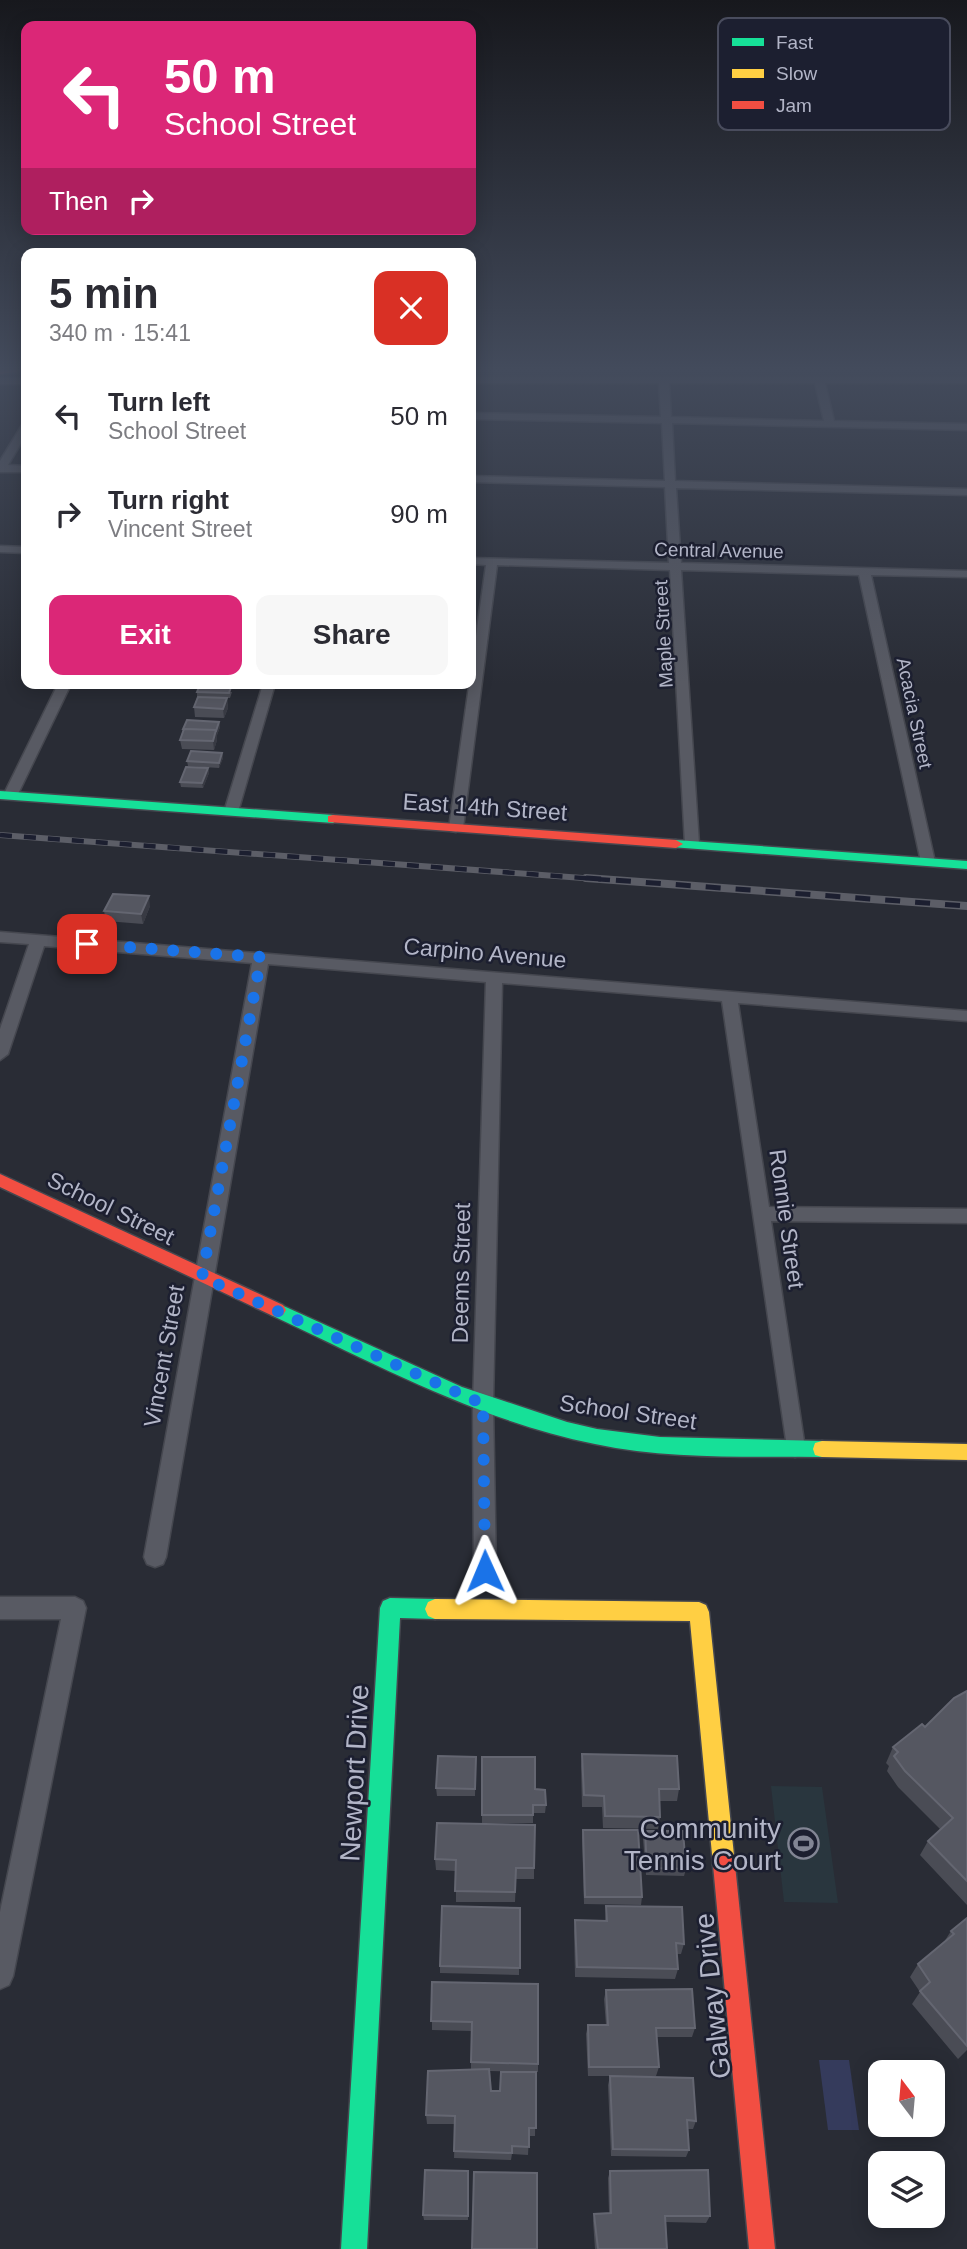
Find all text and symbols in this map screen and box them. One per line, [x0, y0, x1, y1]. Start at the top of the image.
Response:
legend [718, 18, 950, 130]
text: Fast [776, 32, 814, 53]
icon: left [49, 49, 140, 140]
text: 50 m [164, 49, 276, 103]
text: Slow [776, 63, 817, 84]
text: Jam [776, 95, 812, 116]
text: School Street [164, 106, 356, 142]
icon: right [122, 182, 160, 220]
text: Then [49, 186, 108, 216]
text: 5 min [49, 270, 159, 317]
button: close [374, 271, 448, 345]
text: 340 m · 15:41 [49, 320, 191, 346]
text: Turn left [108, 387, 210, 417]
icon: left [49, 397, 87, 435]
text: 50 m [390, 401, 448, 431]
text: School Street [108, 418, 246, 444]
text: Turn right [108, 485, 229, 515]
icon: right [49, 495, 87, 533]
text: 90 m [390, 499, 448, 529]
text: Vincent Street [108, 516, 252, 542]
street label: Central Avenue [654, 539, 784, 562]
street label: Maple Street [650, 579, 677, 688]
button: Exit [49, 595, 242, 675]
button: Share [256, 595, 448, 675]
street label: Acacia Street [892, 656, 937, 771]
street label: East 14th Street [402, 788, 569, 826]
pin [57, 914, 117, 974]
icon: arrive [68, 925, 106, 963]
street label: Carpino Avenue [403, 933, 567, 973]
street label: Ronnie Street [764, 1148, 810, 1291]
street label: School Street [43, 1166, 179, 1250]
street label: Deems Street [447, 1202, 475, 1344]
street label: Vincent Street [139, 1282, 189, 1429]
street label: School Street [558, 1390, 699, 1435]
position arrow [448, 1534, 522, 1608]
street label: Newport Drive [334, 1684, 375, 1862]
place label: Community Tennis Court [624, 1813, 781, 1876]
sports icon: Community Tennis Court [787, 1827, 821, 1861]
street label: Galway Drive [688, 1912, 737, 2080]
north arrow [868, 2060, 945, 2137]
map controls [868, 2060, 945, 2228]
button: layers [868, 2151, 945, 2228]

